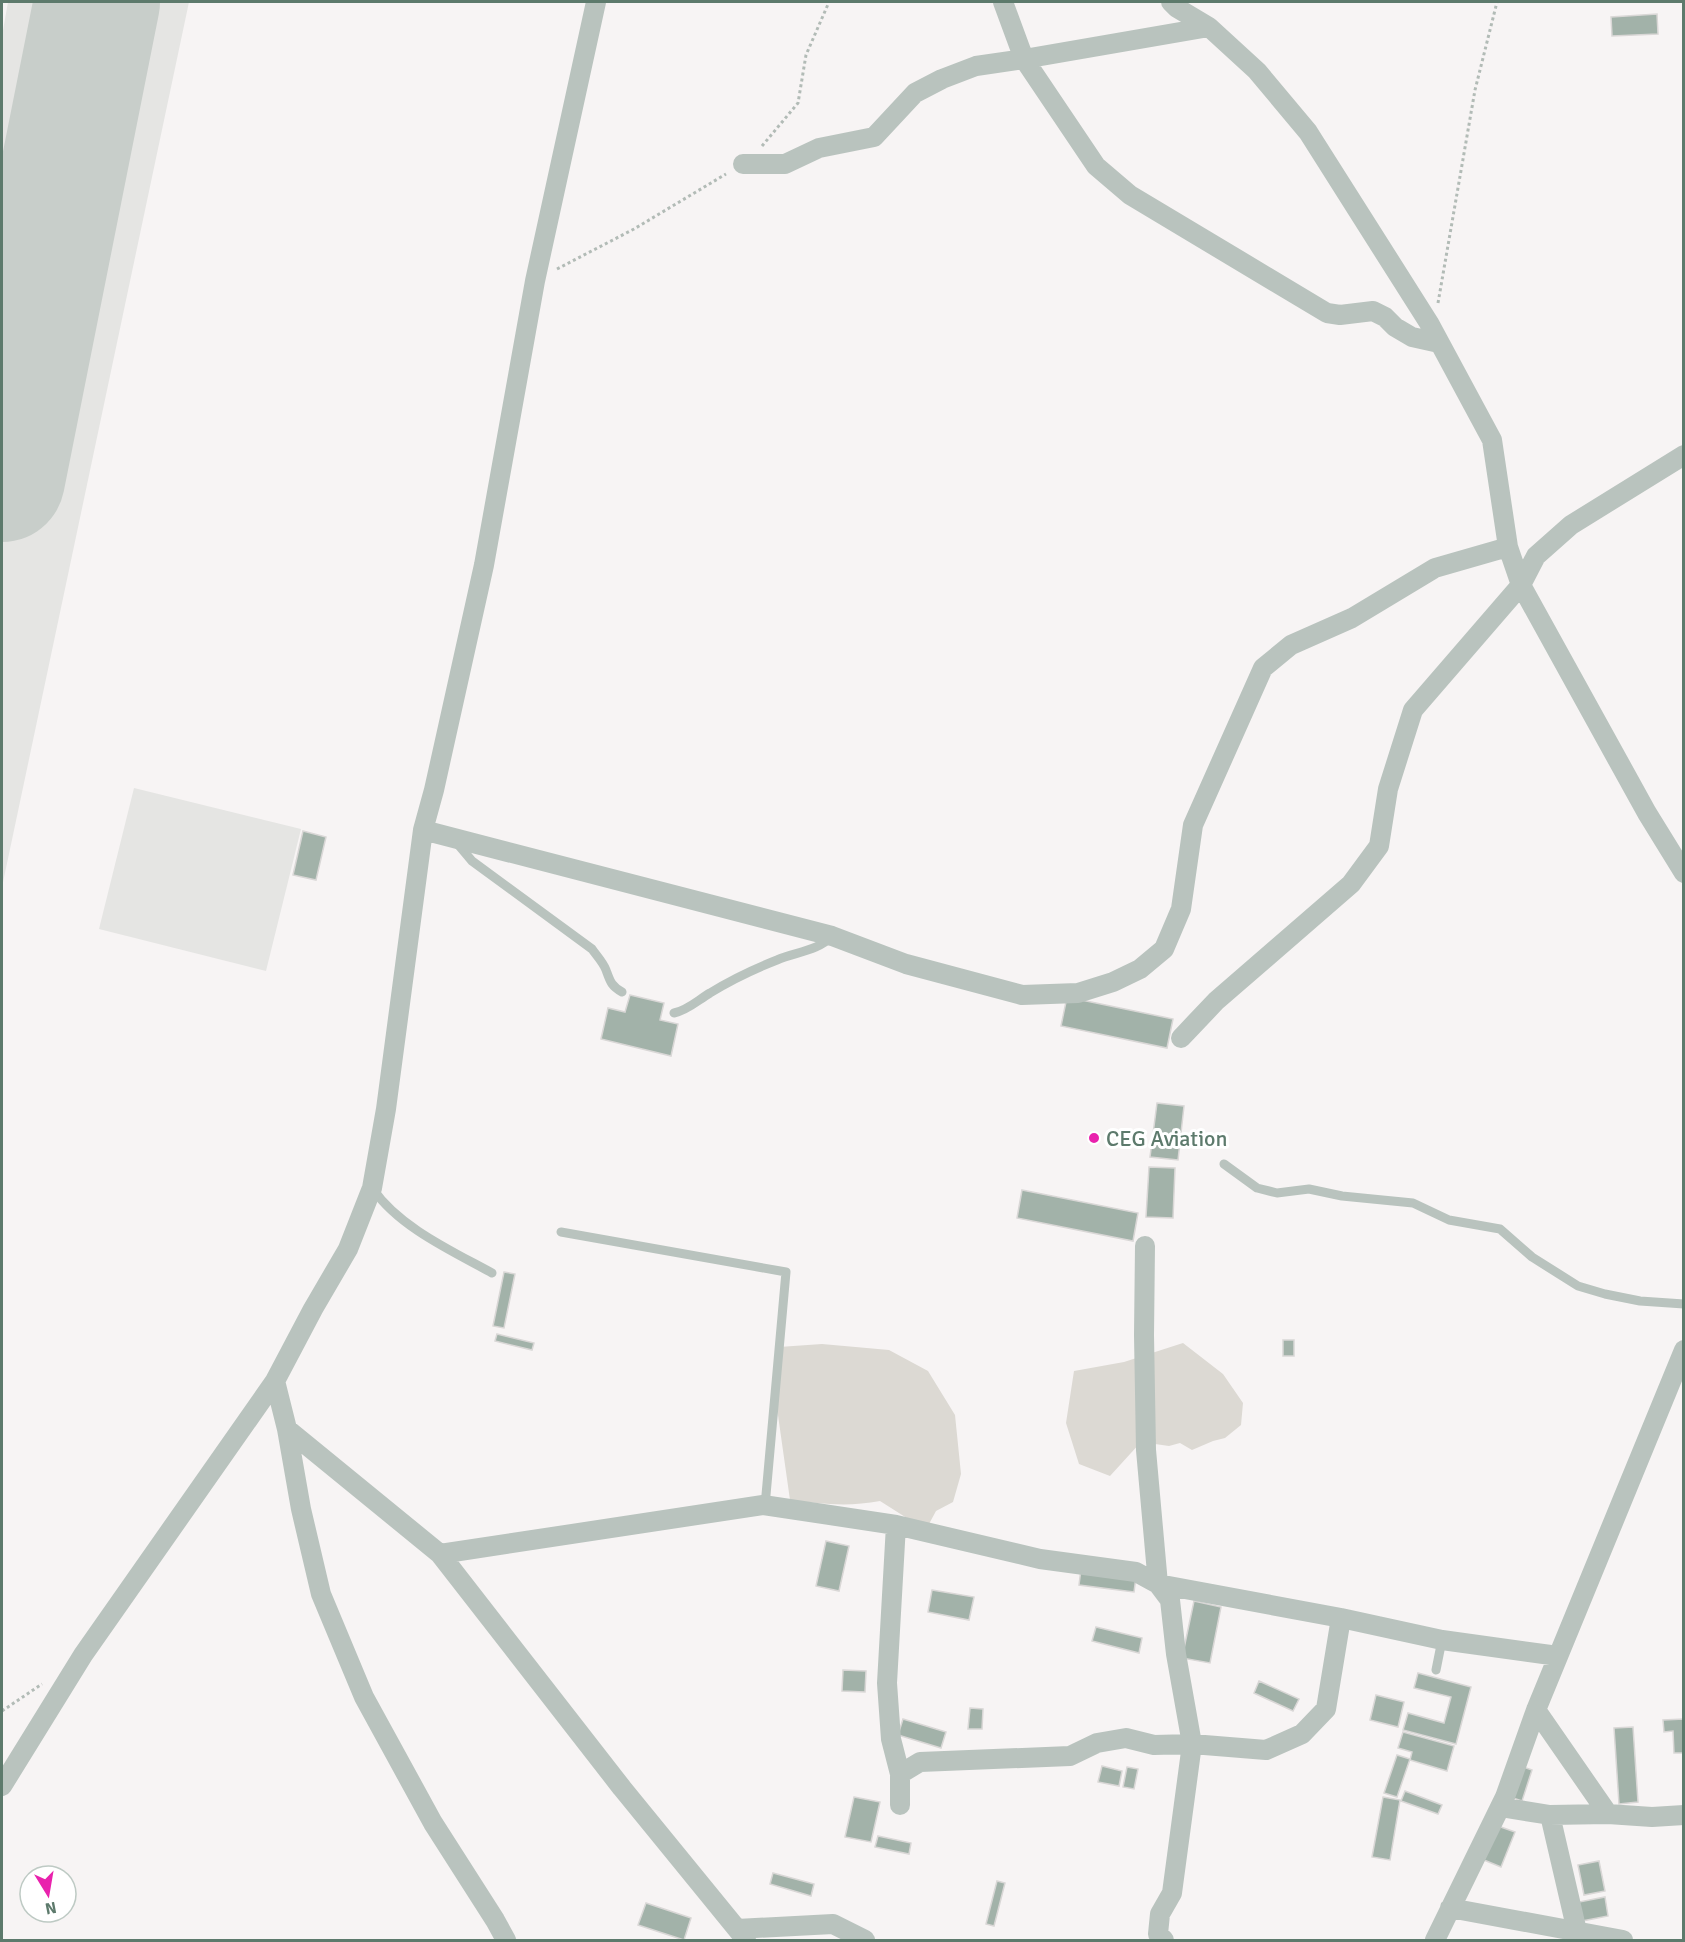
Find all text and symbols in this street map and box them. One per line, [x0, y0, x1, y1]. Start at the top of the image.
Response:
place label: CEG Aviation [1106, 1125, 1228, 1152]
marker: CEG Aviation [1087, 1131, 1101, 1145]
north arrow [18, 1864, 78, 1924]
text: N [43, 1897, 58, 1919]

